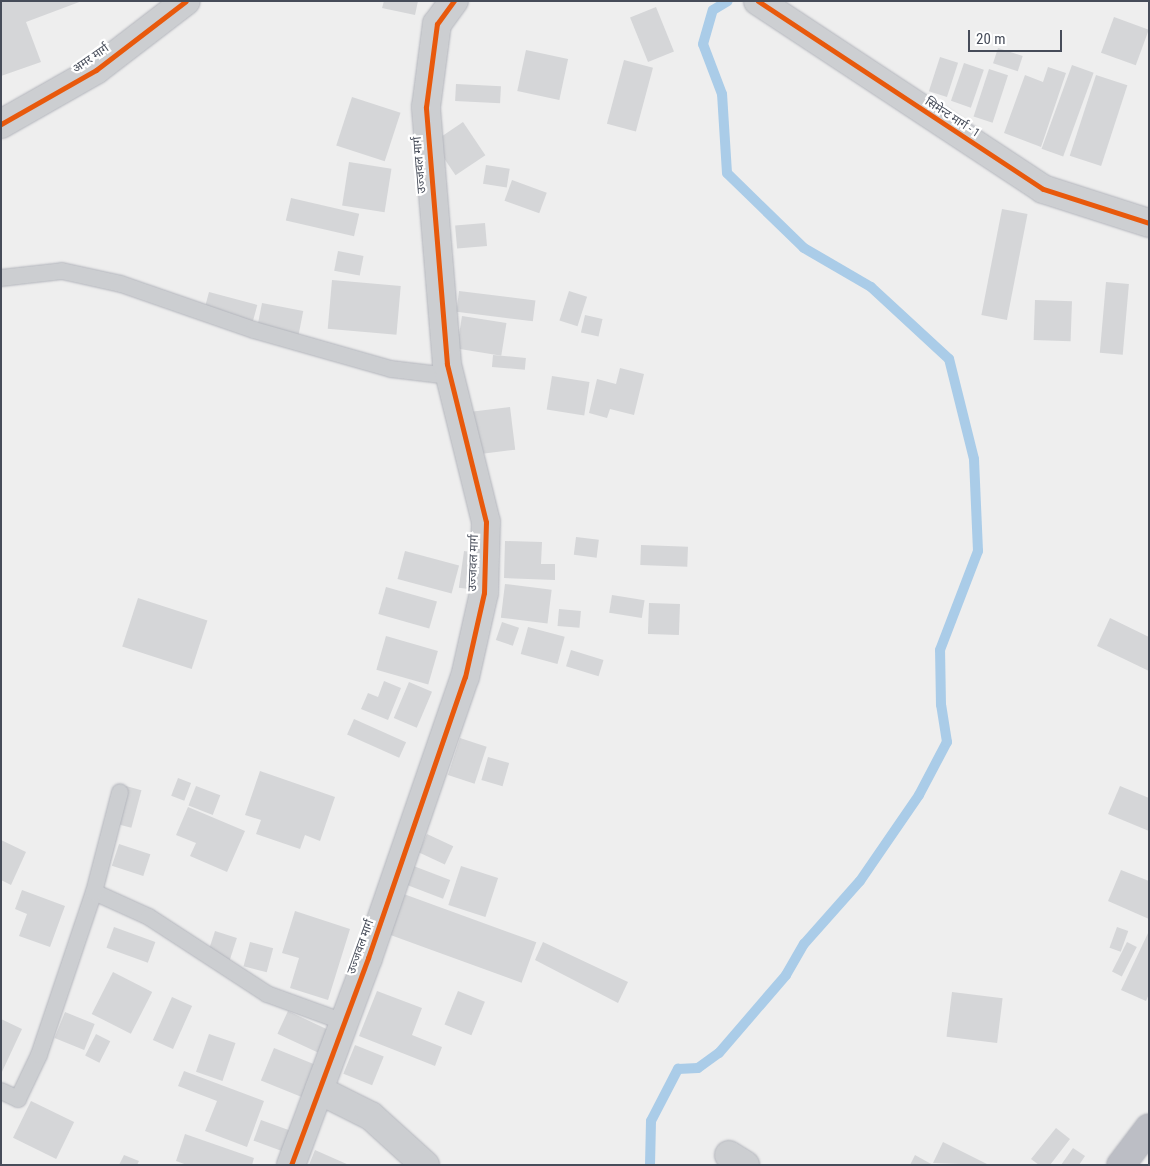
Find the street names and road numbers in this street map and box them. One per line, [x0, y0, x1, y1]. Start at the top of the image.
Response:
street label: अमर मार्ग [70, 41, 112, 77]
street label: सिमेन्ट मार्ग - 1 [922, 95, 982, 141]
street label: उज्जवल मार्ग [410, 136, 430, 194]
street label: उज्जवल मार्ग [466, 534, 482, 592]
street label: उज्जवल मार्ग [344, 918, 378, 976]

